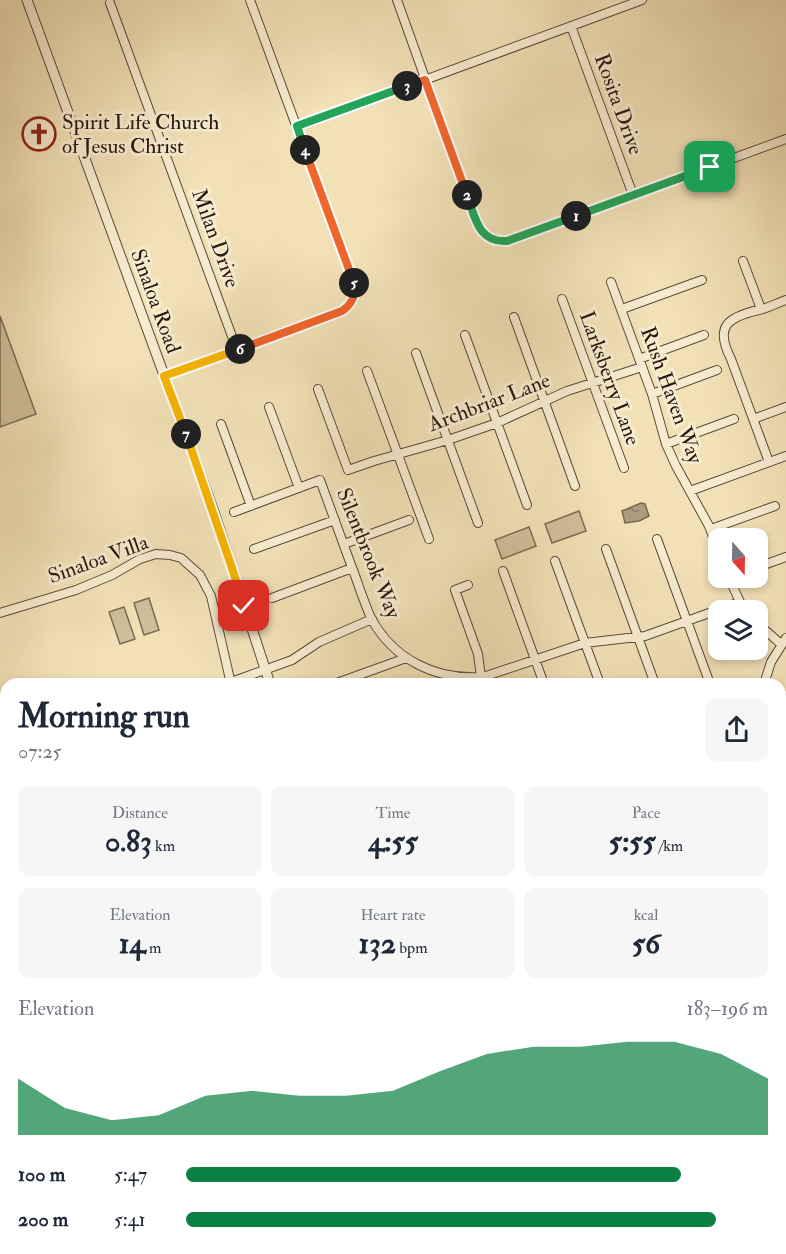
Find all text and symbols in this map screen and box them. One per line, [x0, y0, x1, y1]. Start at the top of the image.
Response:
street label: Rosita Drive [588, 50, 649, 159]
pin: 3 [392, 71, 422, 101]
text: 3 [404, 76, 410, 96]
place label: Spirit Life Church of Jesus Christ [62, 109, 219, 160]
church icon: Spirit Life Church of Jesus Christ [21, 116, 57, 152]
pin: 4 [290, 135, 320, 165]
text: 4 [301, 140, 309, 160]
pin [684, 141, 735, 192]
icon: arrive [693, 150, 726, 183]
pin: 2 [452, 180, 482, 210]
street label: Milan Drive [185, 185, 246, 292]
text: 2 [463, 185, 471, 205]
pin: 1 [561, 201, 591, 231]
text: 1 [573, 206, 579, 226]
street label: Sinaloa Road [124, 245, 187, 358]
pin: 5 [339, 268, 369, 298]
text: 5 [350, 273, 358, 293]
street label: Larksberry Lane [573, 308, 646, 449]
street label: Rush Haven Way [634, 323, 709, 468]
pin: 6 [225, 334, 255, 364]
text: 6 [236, 339, 244, 359]
street label: Archbriar Lane [423, 367, 554, 438]
pin: 7 [171, 419, 201, 449]
text: 7 [182, 424, 190, 444]
street label: Silentbrook Way [330, 484, 407, 623]
north arrow [708, 528, 768, 588]
map controls [708, 528, 768, 660]
street label: Sinaloa Villa [44, 529, 152, 590]
pin [218, 580, 269, 631]
icon: check [227, 589, 260, 622]
button: layers [708, 600, 768, 660]
text: Morning run [18, 696, 190, 737]
button: share [705, 698, 768, 761]
text: 07:25 [18, 739, 61, 764]
text: Distance [112, 803, 168, 823]
text: Time [376, 803, 410, 823]
text: Pace [632, 803, 660, 823]
text: 0.83 [105, 823, 152, 860]
text: 4:55 [368, 823, 418, 860]
text: 5:55 [609, 823, 656, 860]
text: km [152, 836, 175, 856]
text: /km [656, 836, 683, 856]
text: Elevation [110, 905, 170, 925]
text: Heart rate [360, 905, 426, 925]
text: kcal [634, 905, 658, 925]
text: 14 [119, 925, 146, 962]
text: 132 [358, 925, 396, 962]
text: 56 [632, 925, 660, 962]
text: m [146, 938, 161, 958]
text: bpm [396, 938, 428, 958]
text: Elevation [18, 996, 94, 1021]
text: 183–196 m [687, 996, 768, 1021]
text: 100 m [18, 1162, 65, 1187]
text: 5:47 [114, 1162, 147, 1187]
text: 200 m [18, 1207, 68, 1232]
text: 5:41 [114, 1207, 146, 1232]

